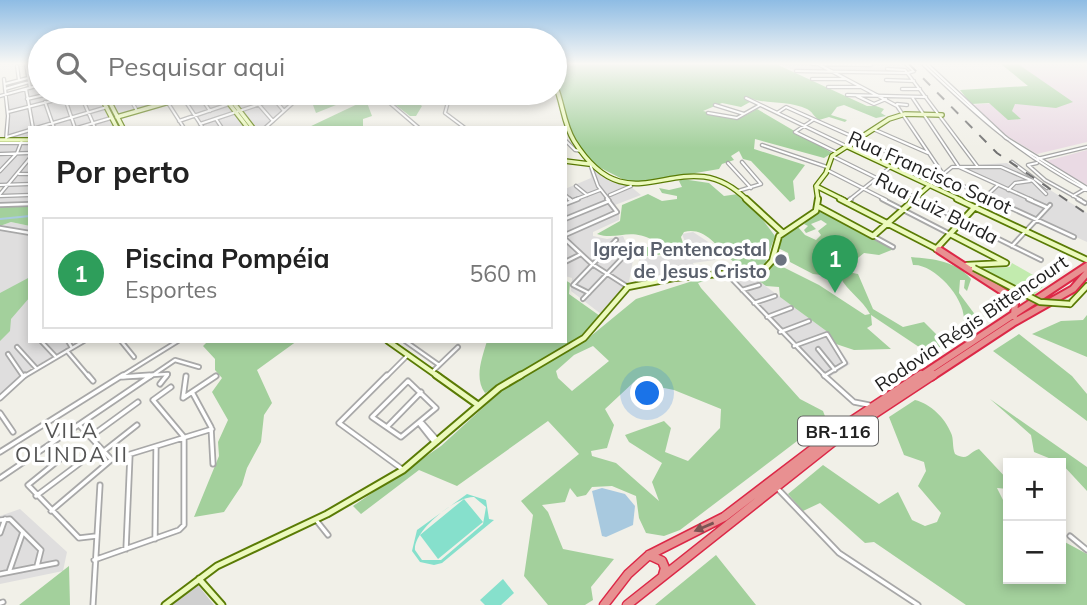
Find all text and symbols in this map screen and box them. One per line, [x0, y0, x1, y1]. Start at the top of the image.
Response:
search box [28, 28, 567, 105]
icon: search [52, 48, 90, 86]
text: Pesquisar aqui [108, 50, 285, 83]
street label: Rua Francisco Sarot [845, 125, 1016, 219]
text: Por perto [56, 153, 190, 191]
street label: Rua Luiz Burda [872, 167, 1002, 249]
pin: 1 [812, 235, 858, 293]
place label: Igreja Pentencostal de Jesus Cristo [593, 237, 767, 283]
text: Piscina Pompéia [125, 242, 330, 275]
street label: Rodovia Régis Bittencourt [870, 249, 1072, 397]
marker: Igreja Pentencostal de Jesus Cristo [773, 252, 789, 268]
text: 1 [74, 259, 88, 288]
text: 560 m [469, 259, 537, 288]
text: Esportes [125, 275, 218, 304]
your location [630, 376, 664, 410]
road number: BR-116 [798, 416, 878, 446]
district label: VILA OLINDA II [15, 417, 129, 467]
map controls [1003, 458, 1066, 584]
button: + [1003, 458, 1066, 521]
one-way arrow [694, 521, 715, 532]
button: − [1003, 521, 1066, 584]

